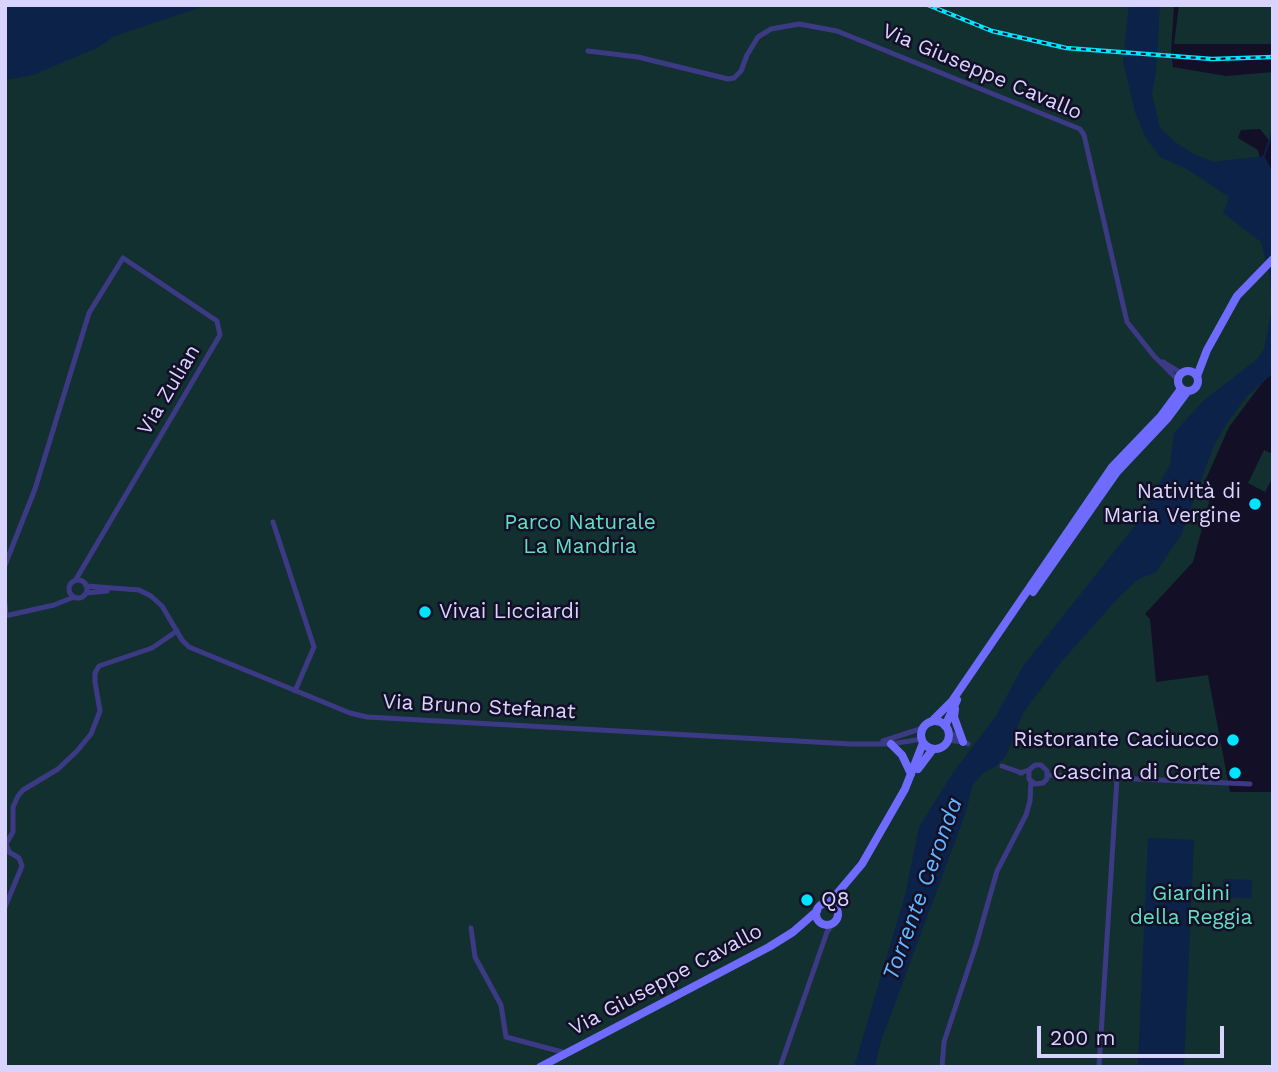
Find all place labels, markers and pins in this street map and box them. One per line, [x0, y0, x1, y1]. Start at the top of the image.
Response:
place label: Natività di Maria Vergine [1103, 479, 1241, 529]
marker: Natività di Maria Vergine [1247, 496, 1263, 512]
place label: Vivai Licciardi [439, 599, 580, 625]
marker: Vivai Licciardi [417, 604, 433, 620]
place label: Ristorante Caciucco [1013, 727, 1219, 753]
marker: Ristorante Caciucco [1225, 732, 1241, 748]
place label: Cascina di Corte [1052, 760, 1221, 786]
marker: Cascina di Corte [1227, 765, 1243, 781]
place label: Q8 [821, 887, 850, 913]
marker: Q8 [799, 892, 815, 908]

